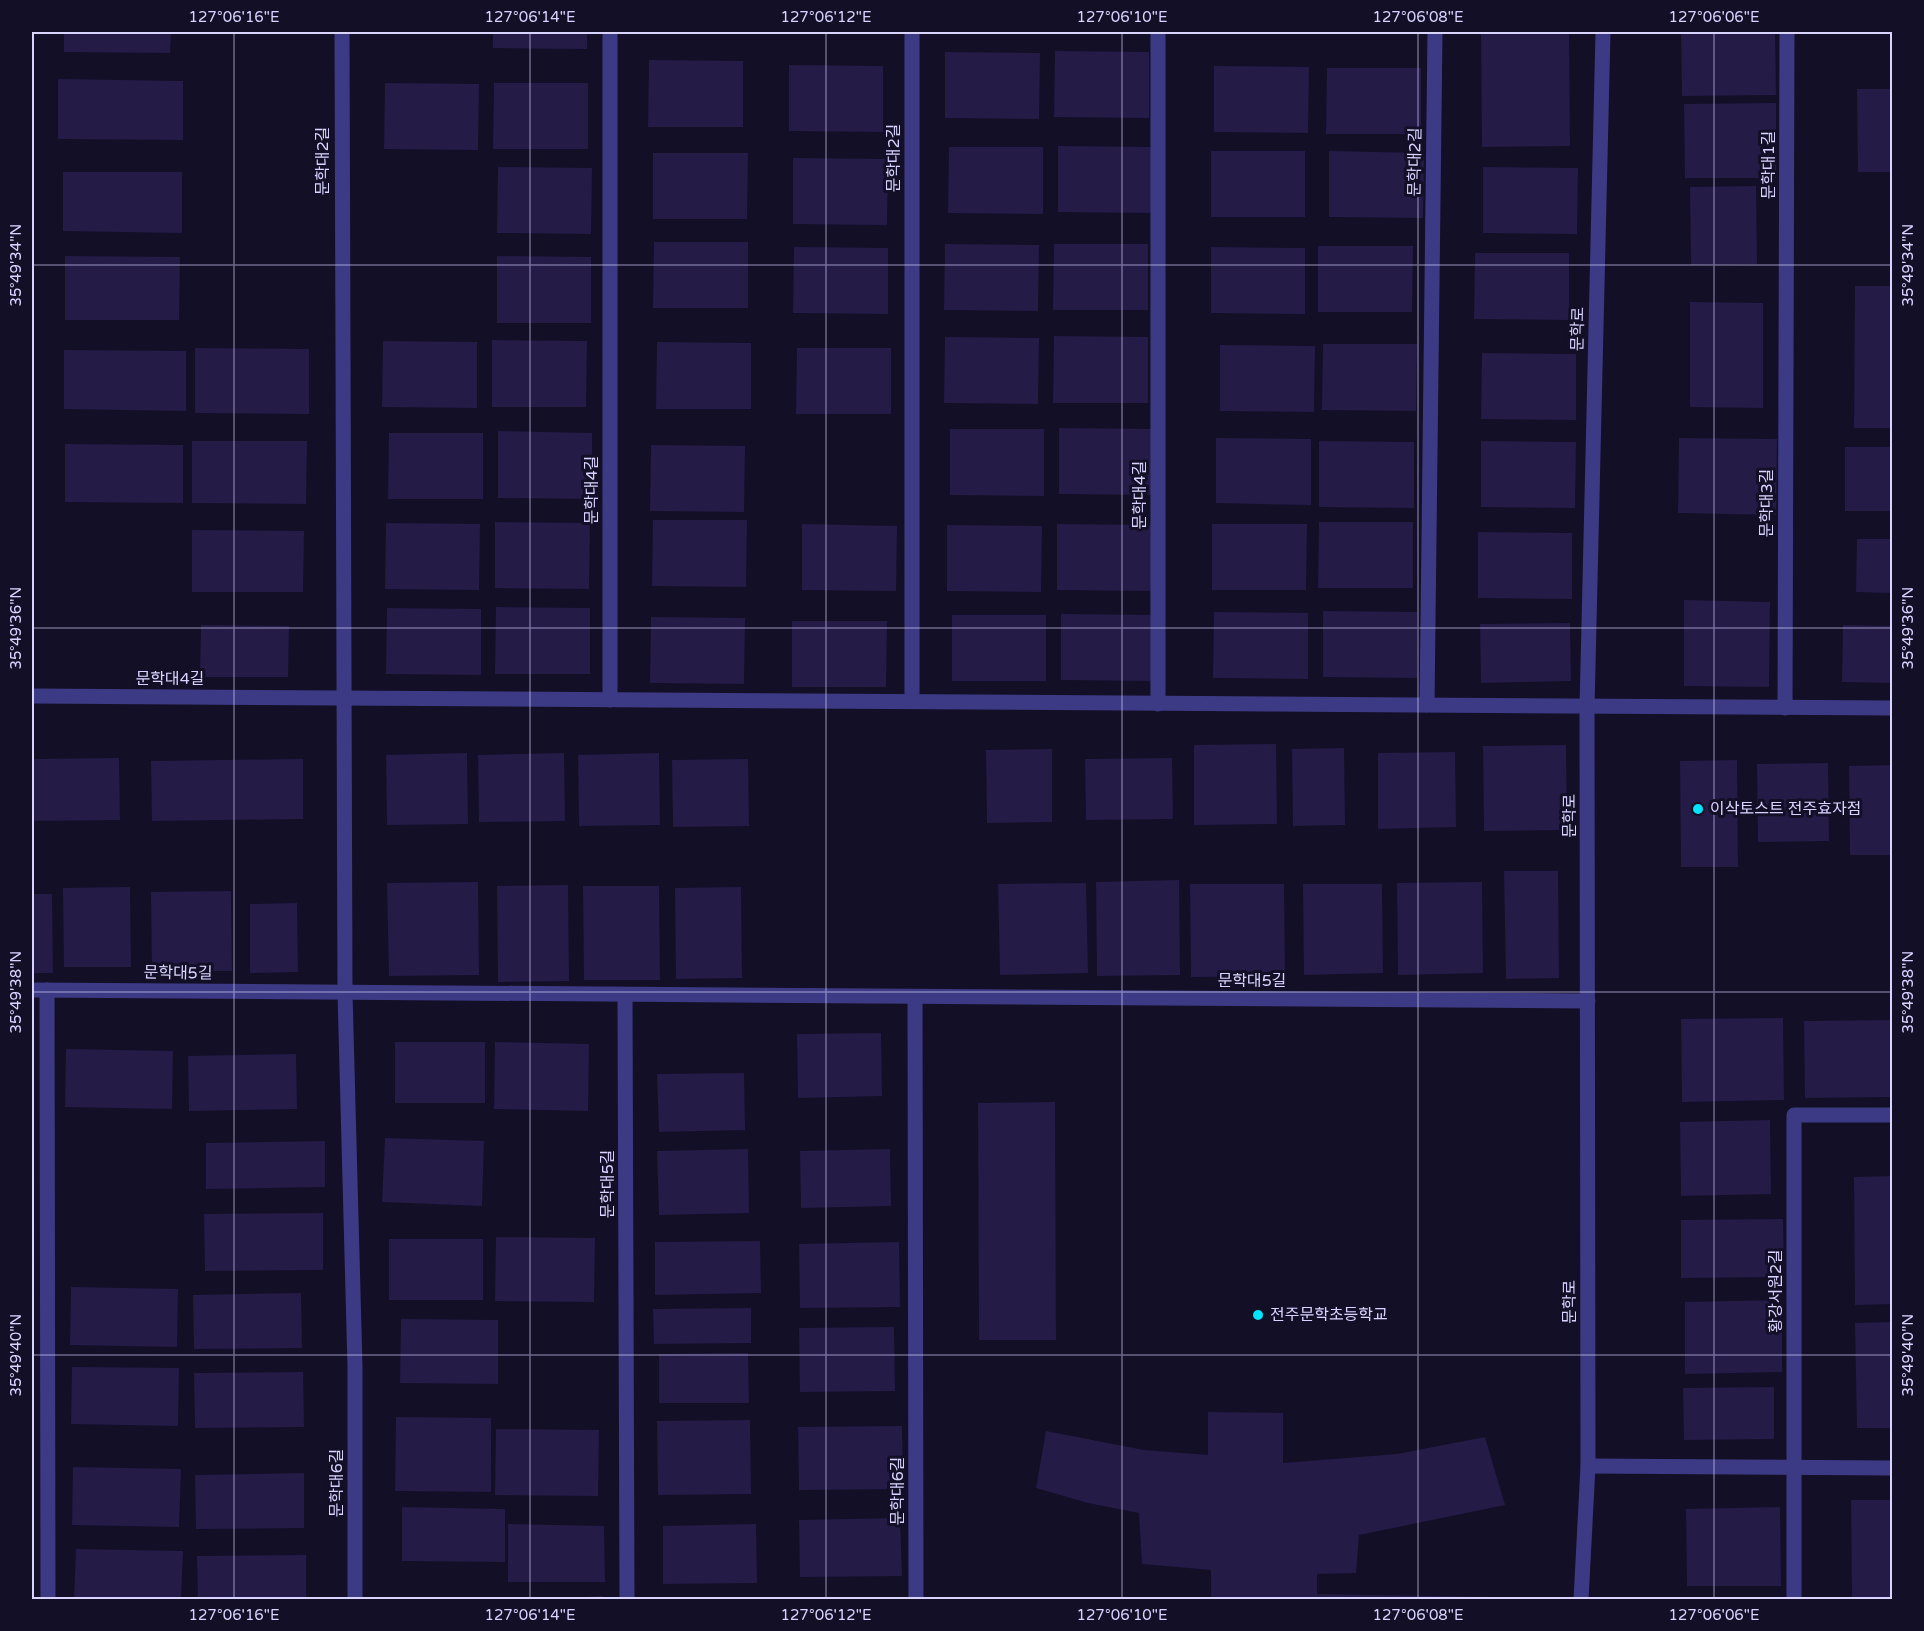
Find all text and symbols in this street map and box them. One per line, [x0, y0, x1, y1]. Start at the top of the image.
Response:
text: 127°06'16"E [189, 8, 279, 26]
text: 127°06'14"E [485, 8, 575, 26]
text: 127°06'12"E [781, 8, 871, 26]
text: 127°06'10"E [1077, 8, 1167, 26]
text: 127°06'08"E [1373, 8, 1463, 26]
text: 127°06'06"E [1669, 8, 1759, 26]
street label: 문학대2길 [884, 124, 904, 192]
street label: 문학대2길 [313, 127, 333, 195]
street label: 문학대2길 [1404, 127, 1426, 197]
street label: 문학대1길 [1759, 131, 1779, 199]
text: 35°49'34"N [7, 224, 25, 306]
text: 35°49'34"N [1899, 224, 1917, 306]
street label: 문학로 [1568, 306, 1588, 351]
street label: 문학대4길 [582, 456, 602, 524]
street label: 문학대4길 [1130, 461, 1150, 529]
street label: 문학대3길 [1757, 469, 1777, 537]
text: 35°49'36"N [7, 587, 25, 669]
text: 35°49'36"N [1899, 587, 1917, 669]
street label: 문학대4길 [136, 669, 204, 689]
street label: 문학로 [1560, 794, 1580, 838]
place label: 이삭토스트 전주효자점 [1710, 799, 1861, 819]
marker: 이삭토스트 전주효자점 [1691, 802, 1705, 816]
text: 35°49'38"N [7, 951, 25, 1033]
text: 35°49'38"N [1899, 951, 1917, 1033]
street label: 문학대5길 [143, 962, 213, 984]
street label: 문학대5길 [1218, 971, 1286, 991]
street label: 문학대5길 [598, 1150, 618, 1218]
street label: 황강서원2길 [1766, 1249, 1786, 1333]
street label: 문학로 [1560, 1280, 1580, 1324]
place label: 전주문학초등학교 [1270, 1305, 1388, 1325]
marker: 전주문학초등학교 [1251, 1308, 1265, 1322]
text: 35°49'40"N [7, 1314, 25, 1396]
text: 35°49'40"N [1899, 1314, 1917, 1396]
street label: 문학대6길 [327, 1449, 347, 1517]
street label: 문학대6길 [888, 1457, 908, 1525]
text: 127°06'16"E [189, 1606, 279, 1624]
text: 127°06'14"E [485, 1606, 575, 1624]
text: 127°06'12"E [781, 1606, 871, 1624]
text: 127°06'10"E [1077, 1606, 1167, 1624]
text: 127°06'08"E [1373, 1606, 1463, 1624]
text: 127°06'06"E [1669, 1606, 1759, 1624]

